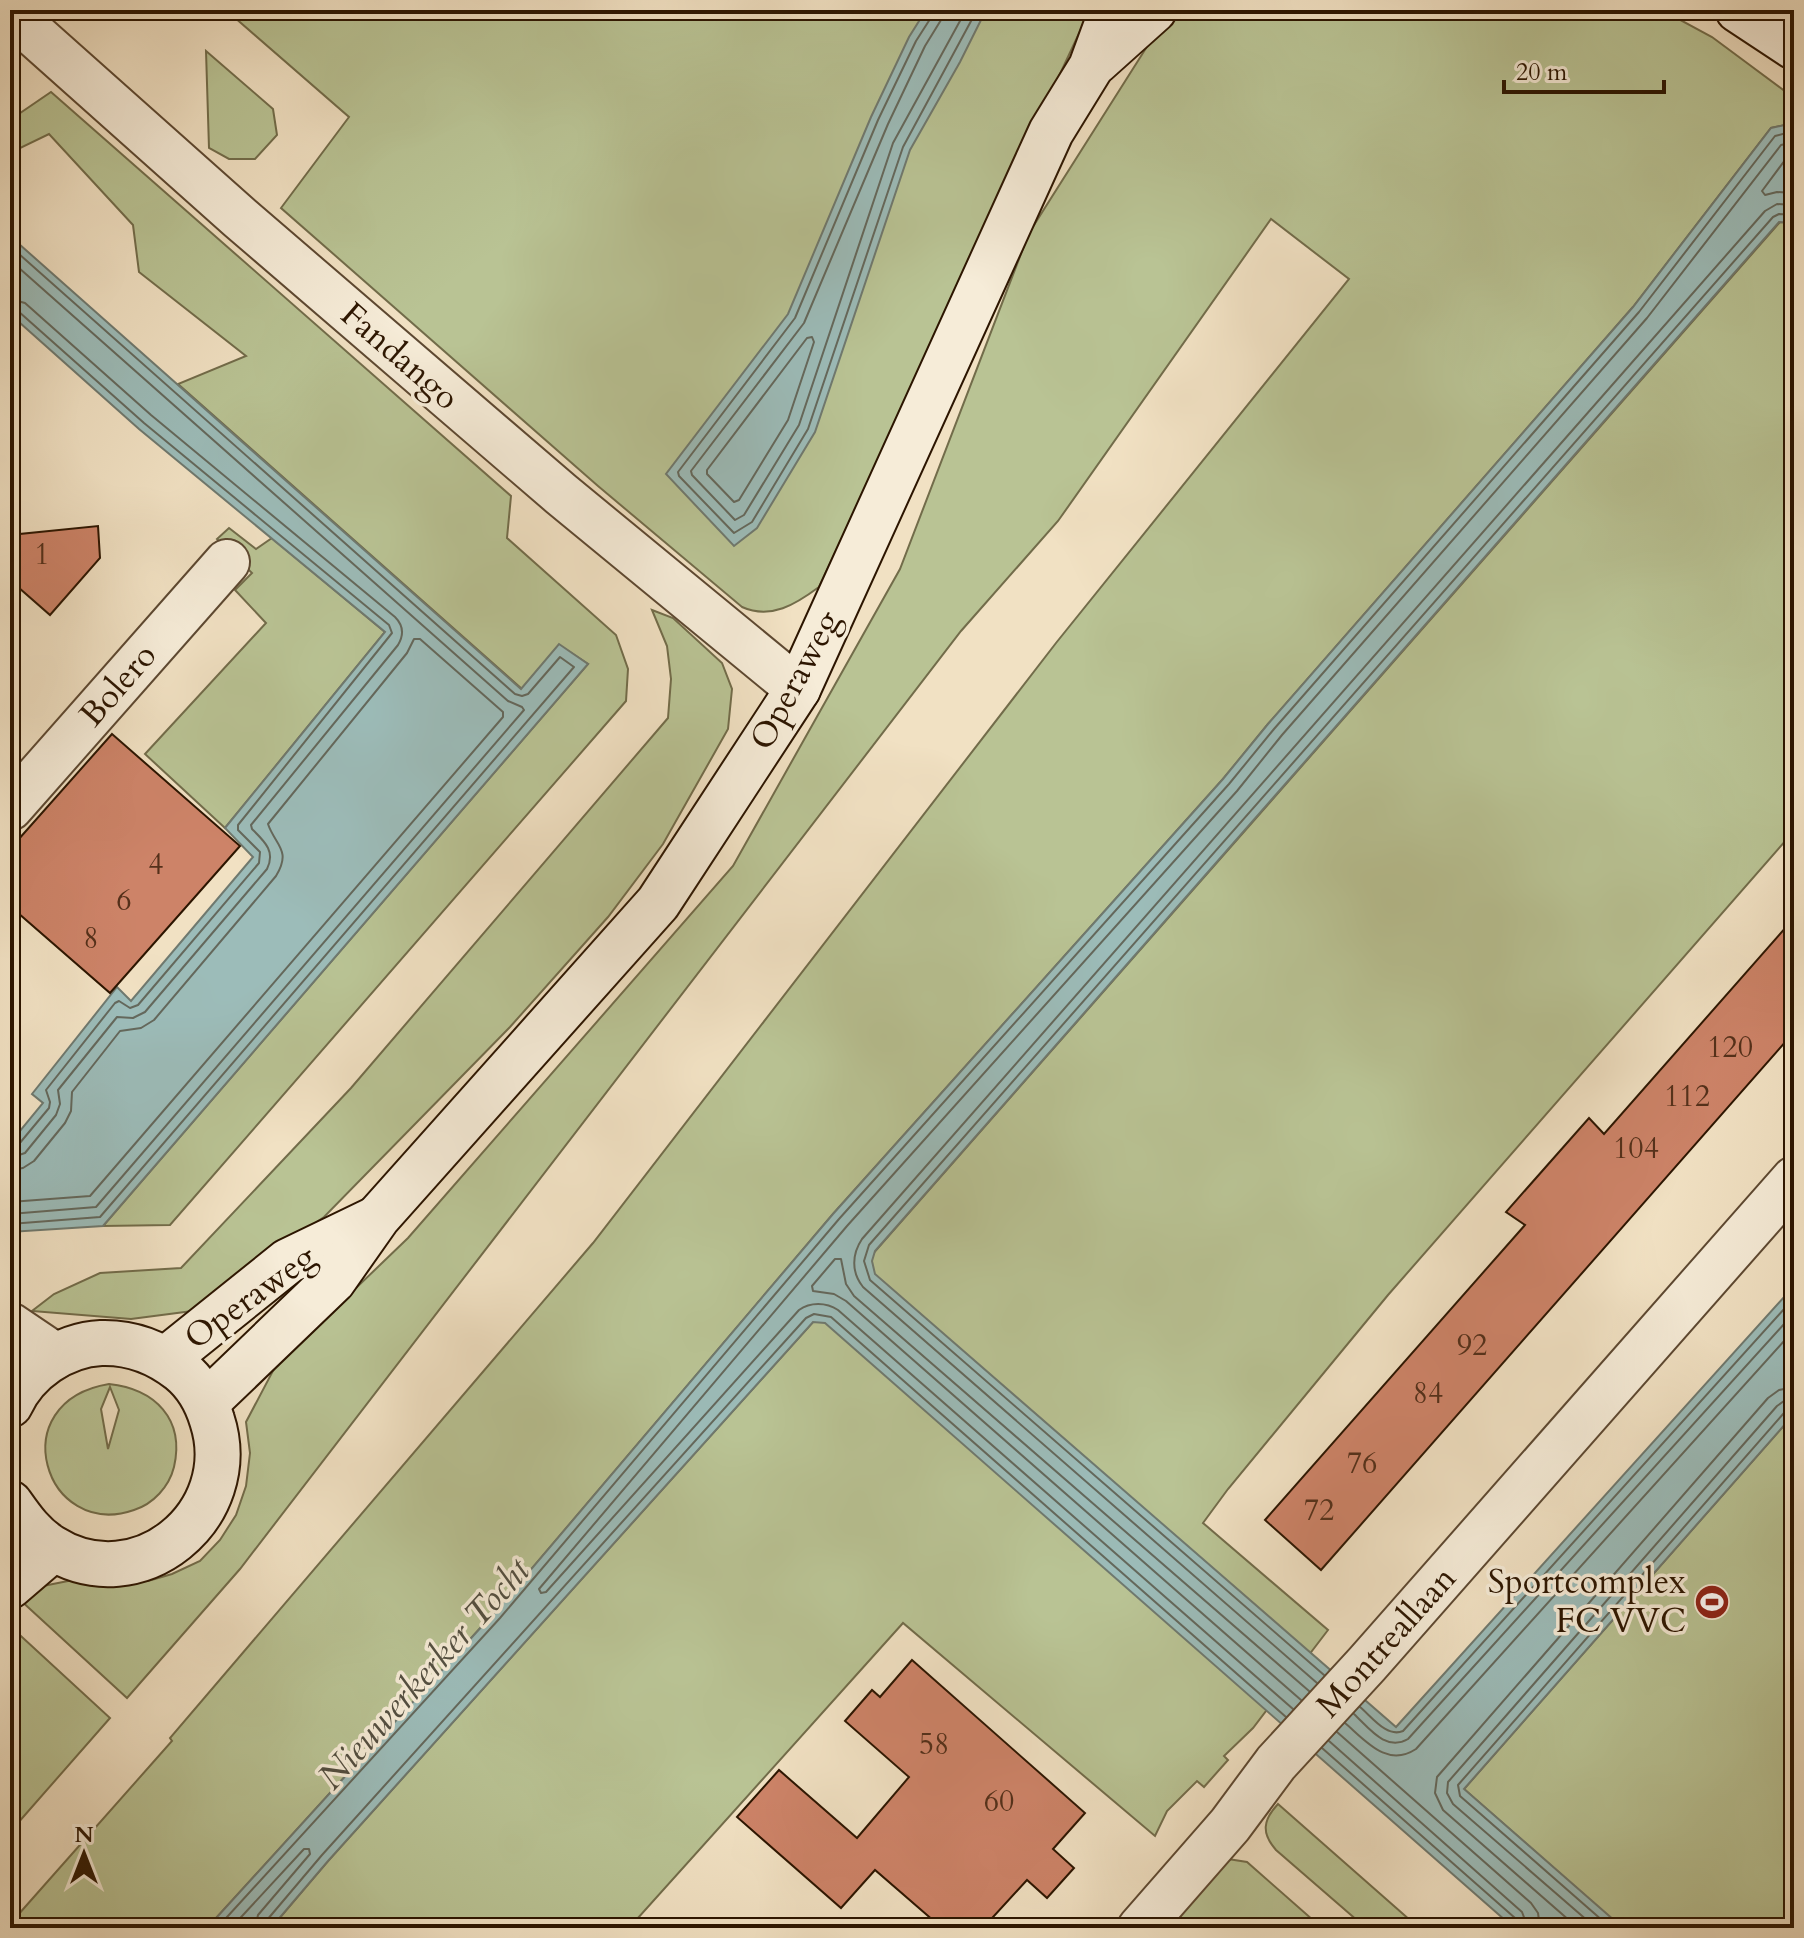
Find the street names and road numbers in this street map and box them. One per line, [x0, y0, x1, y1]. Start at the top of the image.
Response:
street label: Fandango [331, 292, 469, 420]
street label: Operaweg [739, 602, 851, 758]
street label: Bolero [69, 634, 167, 736]
street label: Operaweg [175, 1234, 325, 1360]
street label: Montreallaan [1306, 1556, 1466, 1728]

